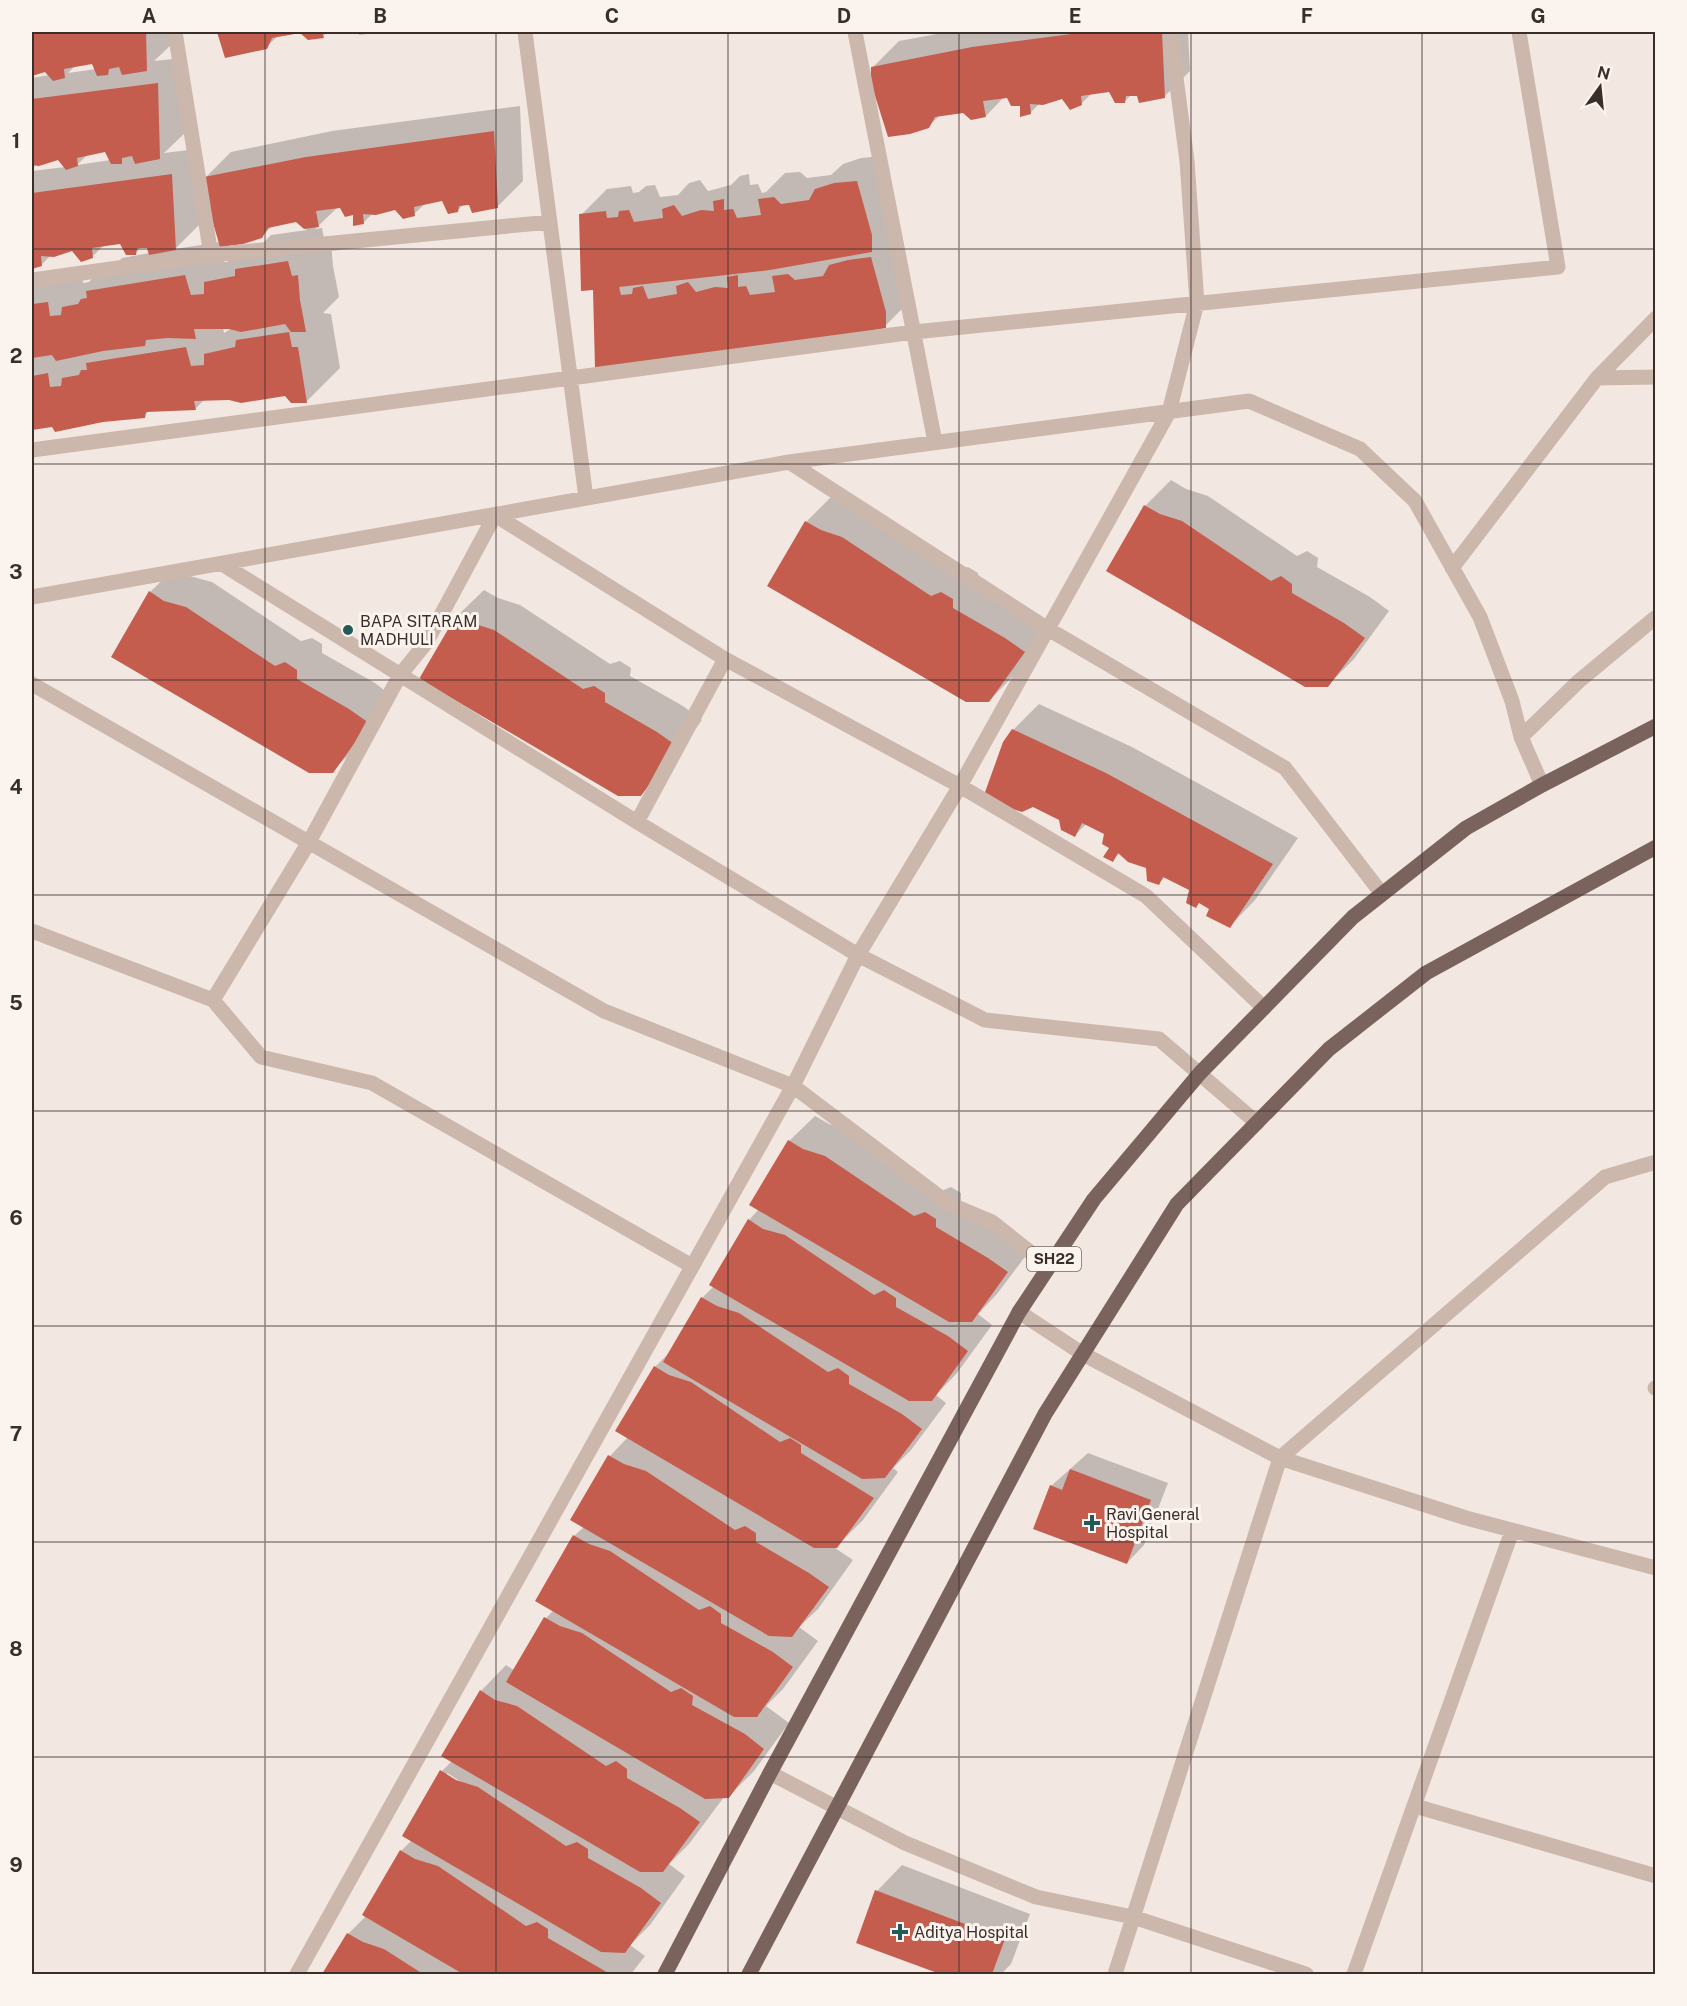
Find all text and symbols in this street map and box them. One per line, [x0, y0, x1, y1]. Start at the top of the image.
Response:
text: A [142, 4, 156, 28]
text: B [373, 4, 387, 28]
text: C [605, 4, 619, 28]
text: D [837, 4, 851, 28]
text: E [1069, 4, 1081, 28]
text: F [1301, 4, 1313, 28]
text: G [1530, 4, 1546, 28]
north arrow [1570, 57, 1630, 117]
text: N [1595, 62, 1612, 84]
text: 1 [12, 129, 20, 153]
text: 2 [10, 344, 22, 368]
text: 3 [9, 560, 23, 584]
place label: BAPA SITARAM MADHULI [360, 612, 478, 649]
marker: BAPA SITARAM MADHULI [341, 623, 355, 637]
text: 4 [9, 775, 23, 799]
text: 5 [9, 991, 23, 1015]
text: 6 [9, 1206, 23, 1230]
road number: SH22 [1027, 1247, 1081, 1271]
text: 7 [10, 1422, 22, 1446]
place label: Ravi General Hospital [1106, 1505, 1200, 1542]
marker: Ravi General Hospital [1083, 1514, 1101, 1532]
text: 8 [9, 1637, 23, 1661]
text: 9 [9, 1853, 23, 1877]
marker: Aditya Hospital [891, 1923, 909, 1941]
place label: Aditya Hospital [914, 1923, 1029, 1942]

